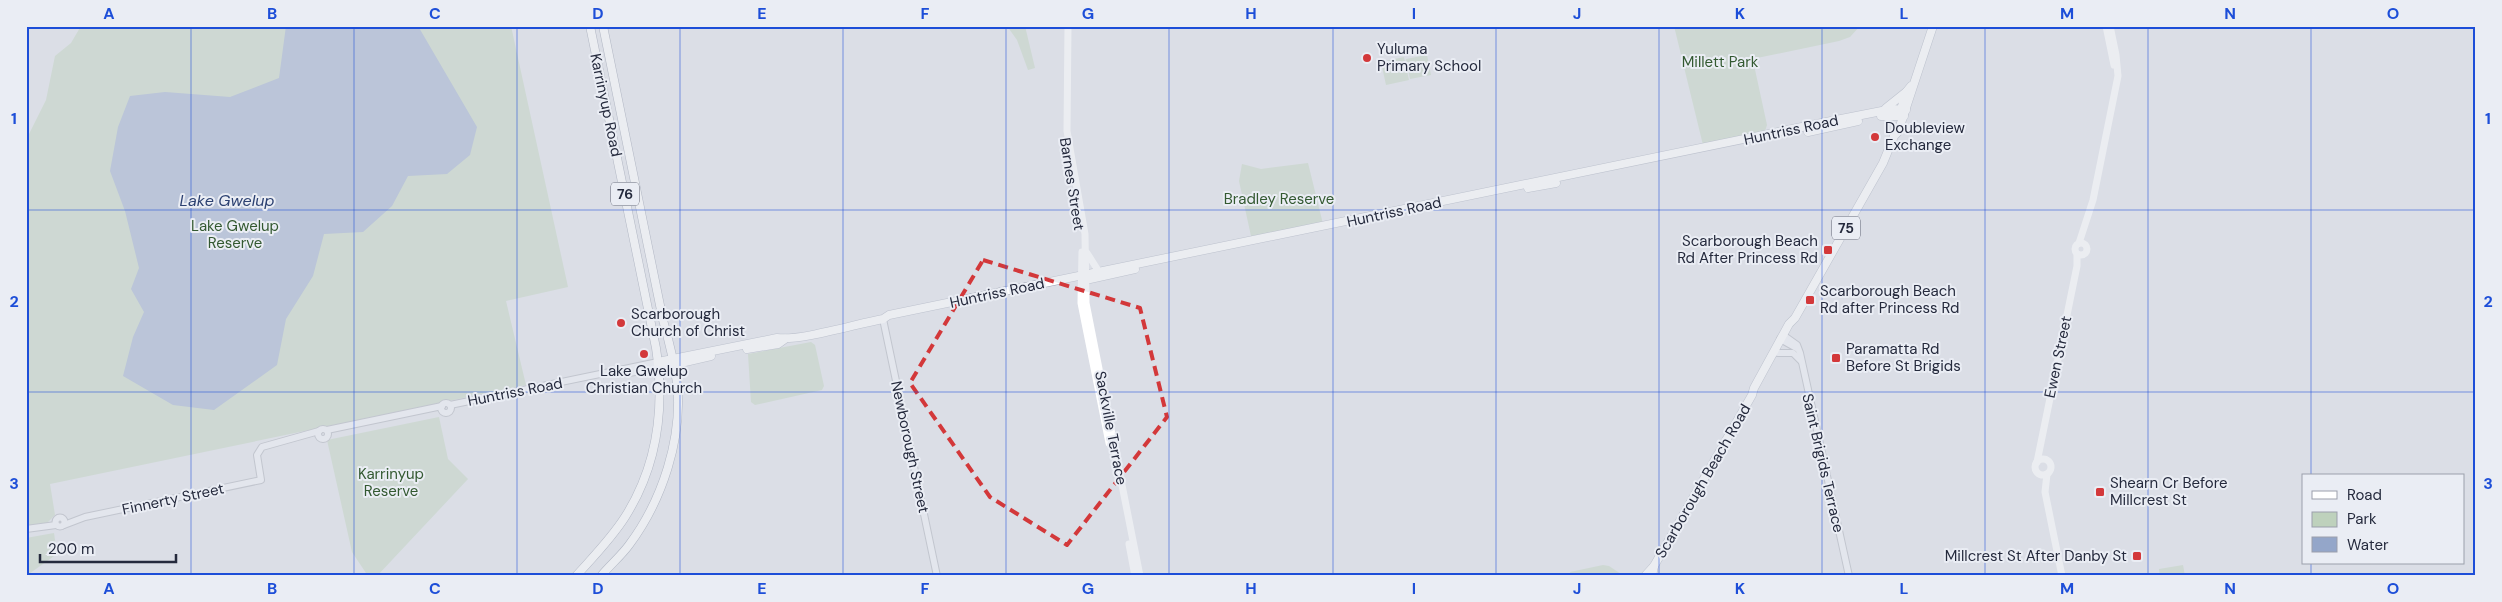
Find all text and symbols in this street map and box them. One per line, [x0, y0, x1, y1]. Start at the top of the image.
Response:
text: A [103, 3, 115, 24]
text: B [267, 3, 277, 24]
text: C [429, 3, 441, 24]
text: D [592, 3, 604, 24]
text: E [757, 3, 767, 24]
text: F [921, 3, 930, 24]
text: G [1082, 3, 1094, 24]
text: H [1245, 3, 1257, 24]
text: I [1412, 3, 1416, 24]
text: J [1573, 3, 1581, 24]
text: K [1735, 3, 1746, 24]
text: L [1900, 3, 1909, 24]
text: M [2060, 3, 2074, 24]
text: N [2224, 3, 2236, 24]
text: O [2387, 3, 2399, 24]
place label: Yuluma Primary School [1377, 39, 1481, 76]
street label: Karrinyup Road [585, 52, 627, 158]
marker: Yuluma Primary School [1361, 52, 1373, 64]
park label: Millett Park [1682, 52, 1759, 72]
text: 1 [11, 108, 17, 129]
text: 1 [2485, 108, 2491, 129]
street label: Huntriss Road [1742, 110, 1840, 150]
place label: Doubleview Exchange [1885, 118, 1965, 155]
marker: Doubleview Exchange [1869, 131, 1881, 143]
street label: Barnes Street [1055, 136, 1089, 232]
road number: 76 [611, 182, 639, 205]
park label: Bradley Reserve [1224, 189, 1334, 209]
water label: Lake Gwelup [180, 190, 274, 211]
street label: Huntriss Road [1345, 192, 1443, 232]
park label: Lake Gwelup Reserve [191, 216, 279, 253]
road number: 75 [1832, 217, 1860, 240]
place label: Scarborough Beach Rd After Princess Rd [1677, 231, 1818, 268]
marker: Scarborough Beach Rd After Princess Rd [1822, 244, 1834, 256]
street label: Huntriss Road [948, 273, 1046, 313]
place label: Scarborough Beach Rd after Princess Rd [1820, 281, 1959, 318]
text: 2 [9, 291, 19, 312]
text: 2 [2483, 291, 2493, 312]
marker: Scarborough Beach Rd after Princess Rd [1804, 294, 1816, 306]
place label: Scarborough Church of Christ [631, 304, 745, 341]
street label: Ewen Street [2040, 314, 2076, 400]
marker: Scarborough Church of Christ [615, 317, 627, 329]
place label: Paramatta Rd Before St Brigids [1846, 339, 1961, 376]
marker: Lake Gwelup Christian Church [638, 348, 650, 360]
marker: Paramatta Rd Before St Brigids [1830, 352, 1842, 364]
place label: Lake Gwelup Christian Church [586, 361, 702, 398]
street label: Sackville Terrace [1090, 369, 1132, 487]
street label: Huntriss Road [466, 373, 564, 411]
street label: Newborough Street [886, 379, 934, 515]
street label: Saint Brigids Terrace [1797, 392, 1849, 534]
street label: Scarborough Beach Road [1651, 400, 1755, 562]
park label: Karrinyup Reserve [358, 464, 424, 501]
text: 3 [9, 473, 19, 494]
place label: Shearn Cr Before Millcrest St [2110, 473, 2228, 510]
text: 3 [2483, 473, 2493, 494]
legend [2302, 474, 2464, 564]
street label: Finnerty Street [120, 478, 226, 520]
text: Road [2347, 485, 2382, 505]
marker: Shearn Cr Before Millcrest St [2094, 486, 2106, 498]
text: Park [2347, 509, 2377, 529]
scale bar [40, 532, 176, 564]
text: Water [2347, 535, 2389, 555]
text: 200 m [48, 539, 94, 559]
place label: Millcrest St After Danby St [1945, 546, 2127, 566]
marker: Millcrest St After Danby St [2131, 550, 2143, 562]
text: A [103, 578, 115, 599]
text: B [267, 578, 277, 599]
text: C [429, 578, 441, 599]
text: D [592, 578, 604, 599]
text: E [757, 578, 767, 599]
text: F [921, 578, 930, 599]
text: G [1082, 578, 1094, 599]
text: H [1245, 578, 1257, 599]
text: I [1412, 578, 1416, 599]
text: J [1573, 578, 1581, 599]
text: K [1735, 578, 1746, 599]
text: L [1900, 578, 1909, 599]
text: M [2060, 578, 2074, 599]
text: N [2224, 578, 2236, 599]
text: O [2387, 578, 2399, 599]

